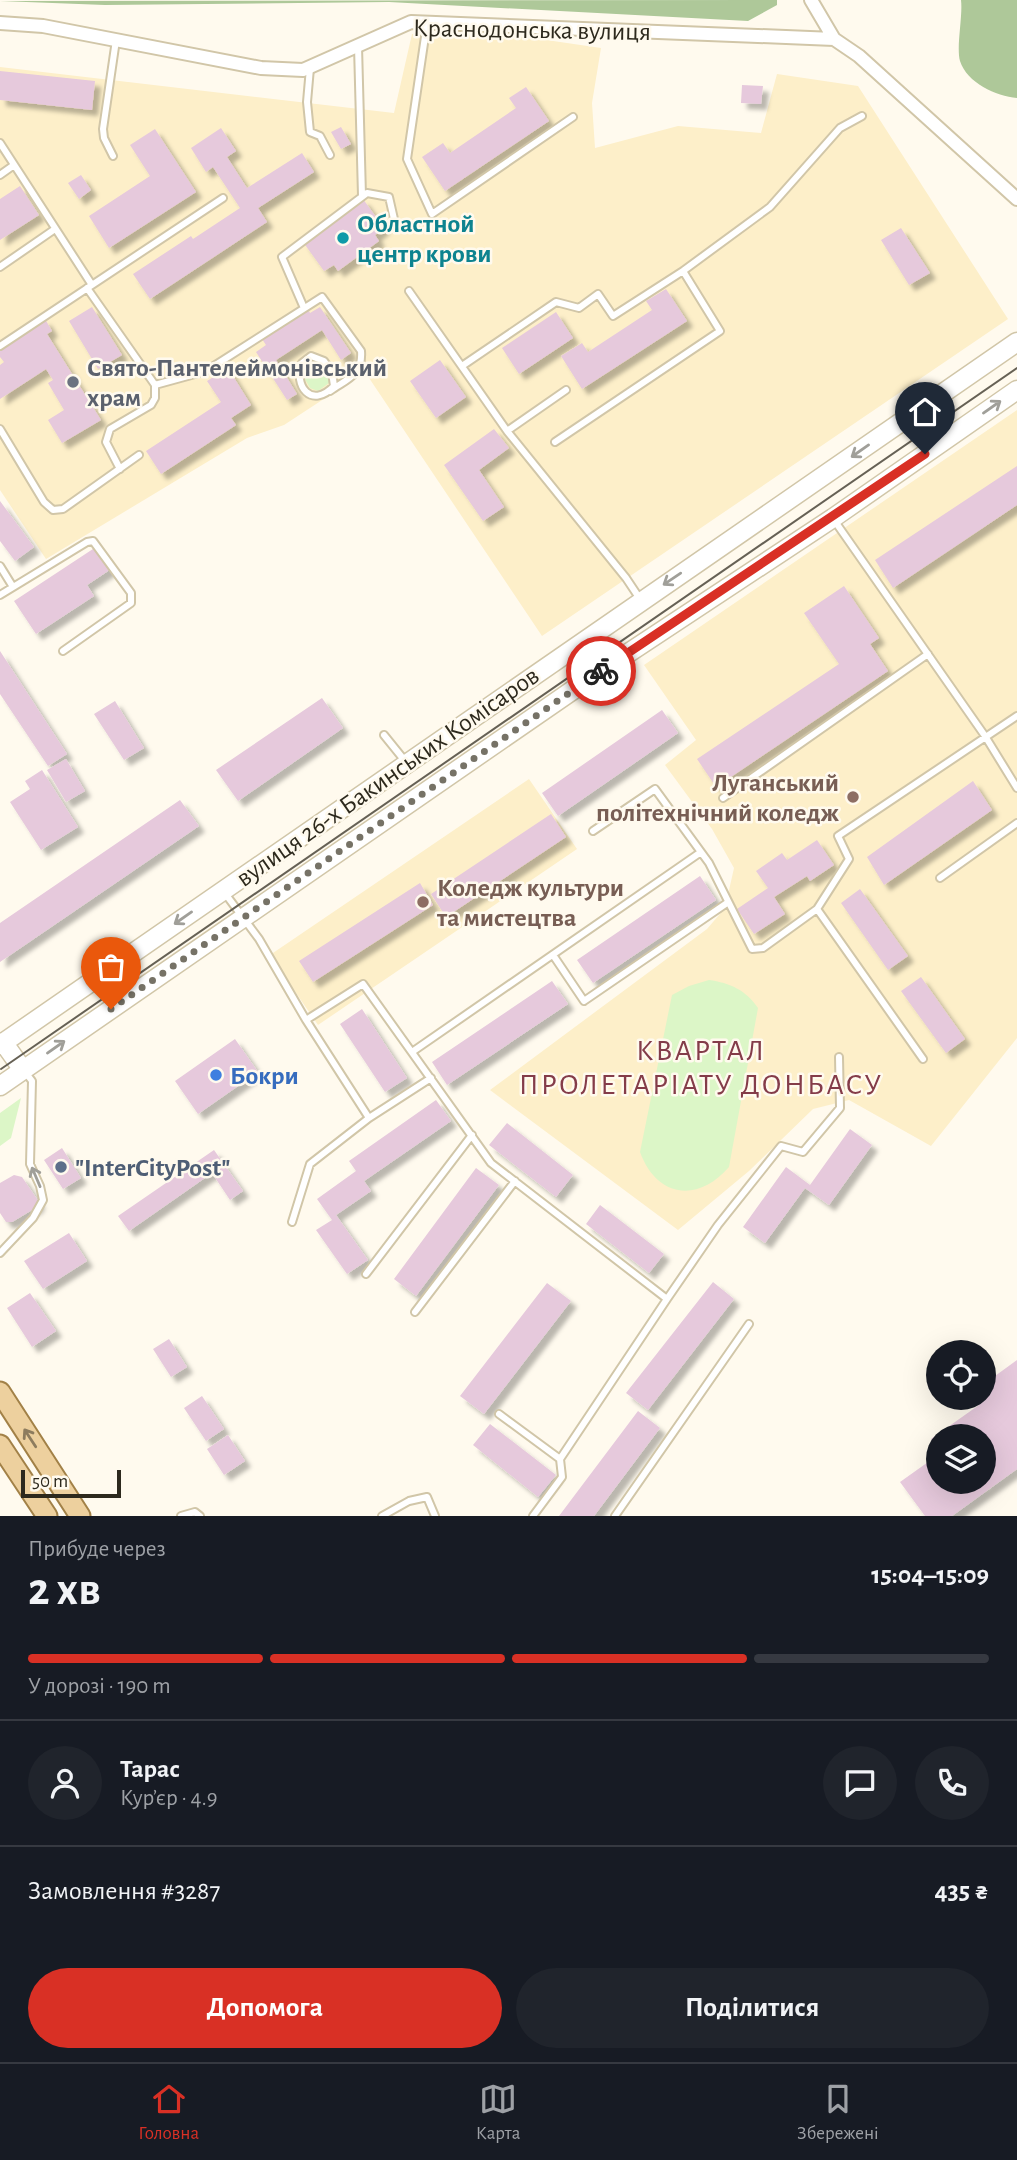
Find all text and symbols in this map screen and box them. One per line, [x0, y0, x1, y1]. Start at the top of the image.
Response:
street label: Краснодонська вулиця [413, 15, 651, 45]
place label: Областной центр крови [357, 211, 491, 267]
marker: Областной центр крови [335, 230, 351, 246]
place label: Свято-Пантелеймонівський храм [87, 355, 387, 411]
marker: Свято-Пантелеймонівський храм [65, 374, 81, 390]
pin [895, 382, 955, 454]
icon: home [906, 393, 944, 431]
one-way arrow [982, 400, 1001, 414]
one-way arrow [851, 444, 870, 458]
one-way arrow [663, 573, 683, 587]
courier [566, 636, 636, 706]
icon: bike [582, 652, 620, 690]
street label: вулиця 26-х Бакинських Комісаров [231, 662, 544, 892]
place label: Луганський політехнічний коледж [596, 770, 839, 826]
marker: Луганський політехнічний коледж [845, 789, 861, 805]
place label: Коледж культури та мистецтва [436, 875, 624, 931]
marker: Коледж культури та мистецтва [415, 894, 431, 910]
one-way arrow [174, 911, 193, 925]
pin [81, 937, 141, 1009]
icon: bag [92, 948, 130, 986]
district label: КВАРТАЛ ПРОЛЕТАРІАТУ ДОНБАСУ [519, 1036, 883, 1100]
one-way arrow [46, 1040, 65, 1054]
place label: Бокри [230, 1063, 299, 1089]
marker: Бокри [208, 1067, 224, 1083]
place label: "InterCityPost" [75, 1155, 230, 1181]
marker: "InterCityPost" [53, 1159, 69, 1175]
one-way arrow [29, 1167, 42, 1188]
map controls [926, 1340, 996, 1494]
button: locate [926, 1340, 996, 1410]
button: layers [926, 1424, 996, 1494]
one-way arrow [22, 1429, 37, 1448]
scale bar [21, 1467, 121, 1499]
text: 50 m [32, 1472, 68, 1491]
text: Прибуде через [28, 1538, 166, 1561]
text: 15:04–15:09 [871, 1562, 989, 1588]
text: 2 хв [28, 1567, 101, 1613]
text: У дорозі · 190 m [28, 1675, 171, 1698]
button: person [28, 1746, 102, 1820]
button: chat [823, 1746, 897, 1820]
button: phone [915, 1746, 989, 1820]
text: Тарас [120, 1756, 180, 1782]
text: Кур’єр · 4.9 [120, 1787, 218, 1810]
text: Замовлення #3287 [28, 1878, 220, 1904]
text: 435 ₴ [935, 1878, 989, 1904]
button: Допомога [28, 1968, 502, 2048]
button: Поділитися [516, 1968, 989, 2048]
tab: Головна [138, 2080, 199, 2145]
tab: Карта [476, 2080, 520, 2145]
tab: Збережені [797, 2080, 879, 2145]

